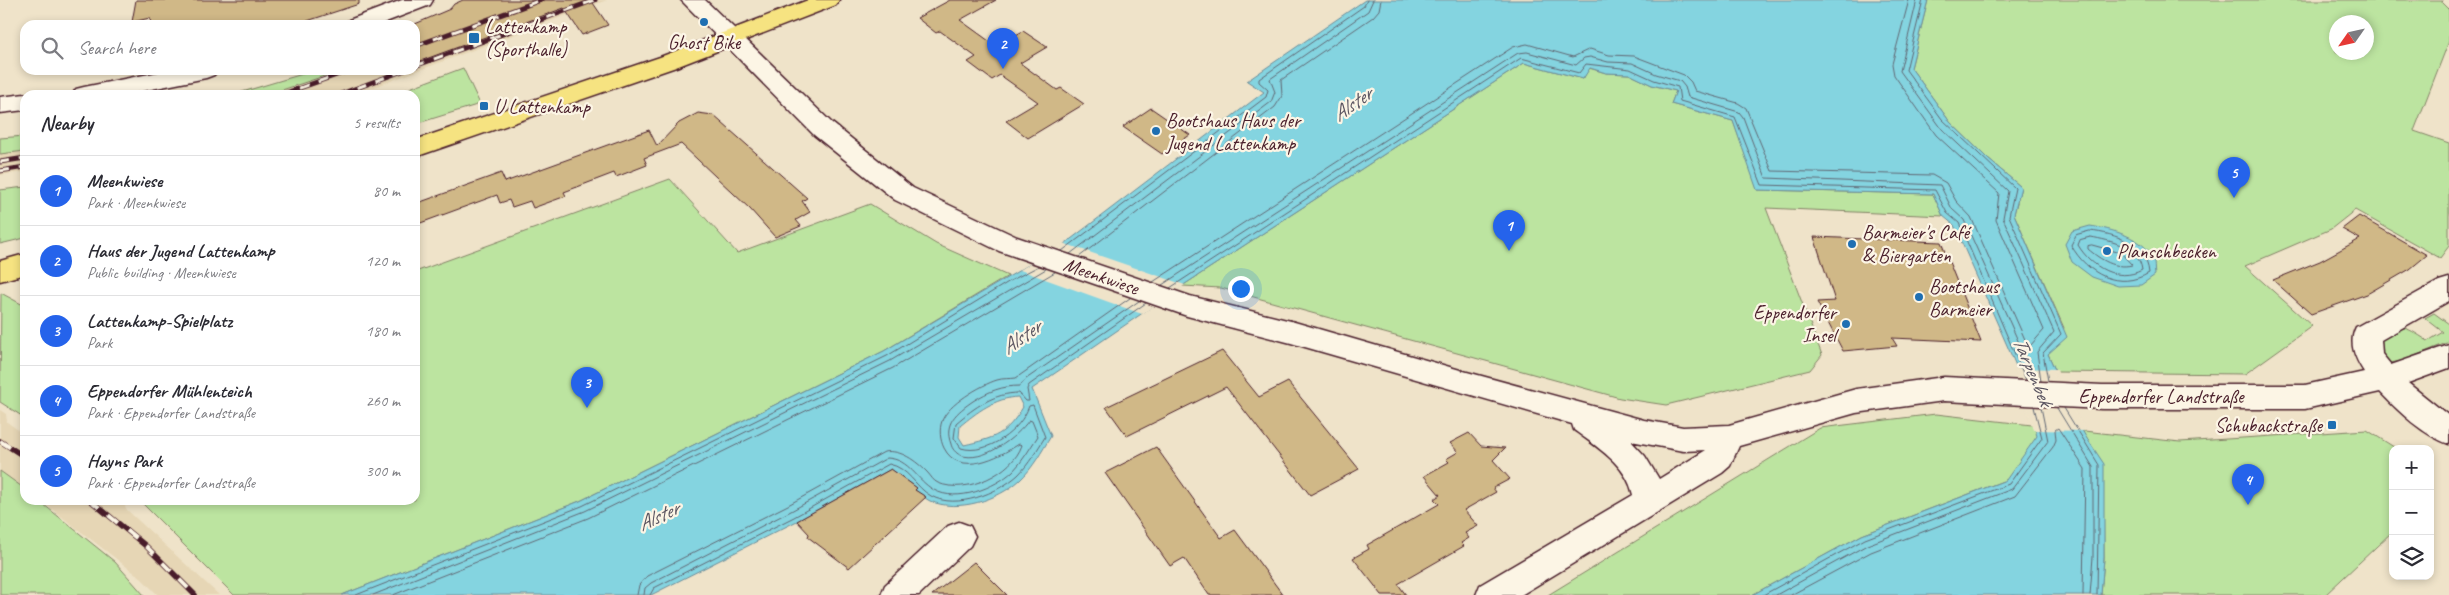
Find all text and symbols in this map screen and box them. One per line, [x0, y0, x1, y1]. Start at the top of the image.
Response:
place label: Lattenkamp (Sporthalle) [485, 14, 568, 62]
north arrow [2329, 15, 2374, 60]
marker: Ghost Bike [698, 16, 710, 28]
search box [20, 20, 420, 75]
pin: 2 [987, 28, 1019, 69]
place label: Ghost Bike [668, 30, 742, 55]
marker: Lattenkamp (Sporthalle) [467, 31, 481, 45]
icon: search [38, 34, 66, 62]
text: Search here [78, 36, 155, 60]
water label: Alster [1327, 79, 1381, 127]
place label: U Lattenkamp [494, 94, 591, 119]
marker: U Lattenkamp [478, 100, 490, 112]
place label: Bootshaus Haus der Jugend Lattenkamp [1165, 108, 1302, 156]
text: Nearby [40, 110, 93, 136]
text: 5 results [353, 113, 400, 133]
marker: Bootshaus Haus der Jugend Lattenkamp [1150, 125, 1162, 137]
pin: 5 [2218, 157, 2250, 198]
text: Meenkwiese [87, 169, 162, 193]
text: 1 [52, 181, 60, 201]
text: 80 m [373, 181, 400, 201]
text: Park · Meenkwiese [87, 193, 185, 213]
pin: 1 [1493, 210, 1525, 251]
place label: Barmeier's Café & Biergarten [1862, 220, 1973, 268]
marker: Barmeier's Café & Biergarten [1846, 238, 1858, 250]
text: Haus der Jugend Lattenkamp [87, 239, 274, 263]
place label: Planschbecken [2117, 239, 2217, 264]
marker: Planschbecken [2101, 245, 2113, 257]
text: 2 [52, 251, 60, 271]
text: 120 m [366, 251, 400, 271]
street label: Meenkwiese [1060, 252, 1143, 301]
text: Public building · Meenkwiese [87, 263, 236, 283]
place label: Bootshaus Barmeier [1929, 274, 2001, 322]
your location [1228, 276, 1254, 302]
marker: Bootshaus Barmeier [1913, 291, 1925, 303]
place label: Eppendorfer Insel [1753, 300, 1840, 348]
text: Lattenkamp-Spielplatz [87, 309, 232, 333]
water label: Alster [996, 312, 1050, 360]
marker: Eppendorfer Insel [1840, 318, 1852, 330]
text: 3 [52, 321, 60, 341]
text: 180 m [366, 321, 400, 341]
text: Park [87, 333, 112, 353]
water label: Tarpenbek [2007, 333, 2060, 412]
pin: 3 [571, 367, 603, 408]
text: Eppendorfer Mühlenteich [87, 379, 252, 403]
street label: Eppendorfer Landstraße [2079, 384, 2245, 409]
text: 4 [52, 391, 60, 411]
text: 260 m [366, 391, 400, 411]
text: Park · Eppendorfer Landstraße [87, 403, 255, 423]
place label: Schubackstraße [2215, 413, 2323, 438]
marker: Schubackstraße [2326, 419, 2338, 431]
map controls [2389, 445, 2434, 580]
button: + [2389, 445, 2434, 490]
text: Hayns Park [87, 449, 162, 473]
text: 5 [53, 461, 59, 481]
text: 300 m [366, 461, 400, 481]
pin: 4 [2232, 464, 2264, 505]
text: Park · Eppendorfer Landstraße [87, 473, 255, 493]
button: − [2389, 490, 2434, 535]
water label: Alster [633, 493, 687, 537]
button: layers [2389, 535, 2434, 580]

